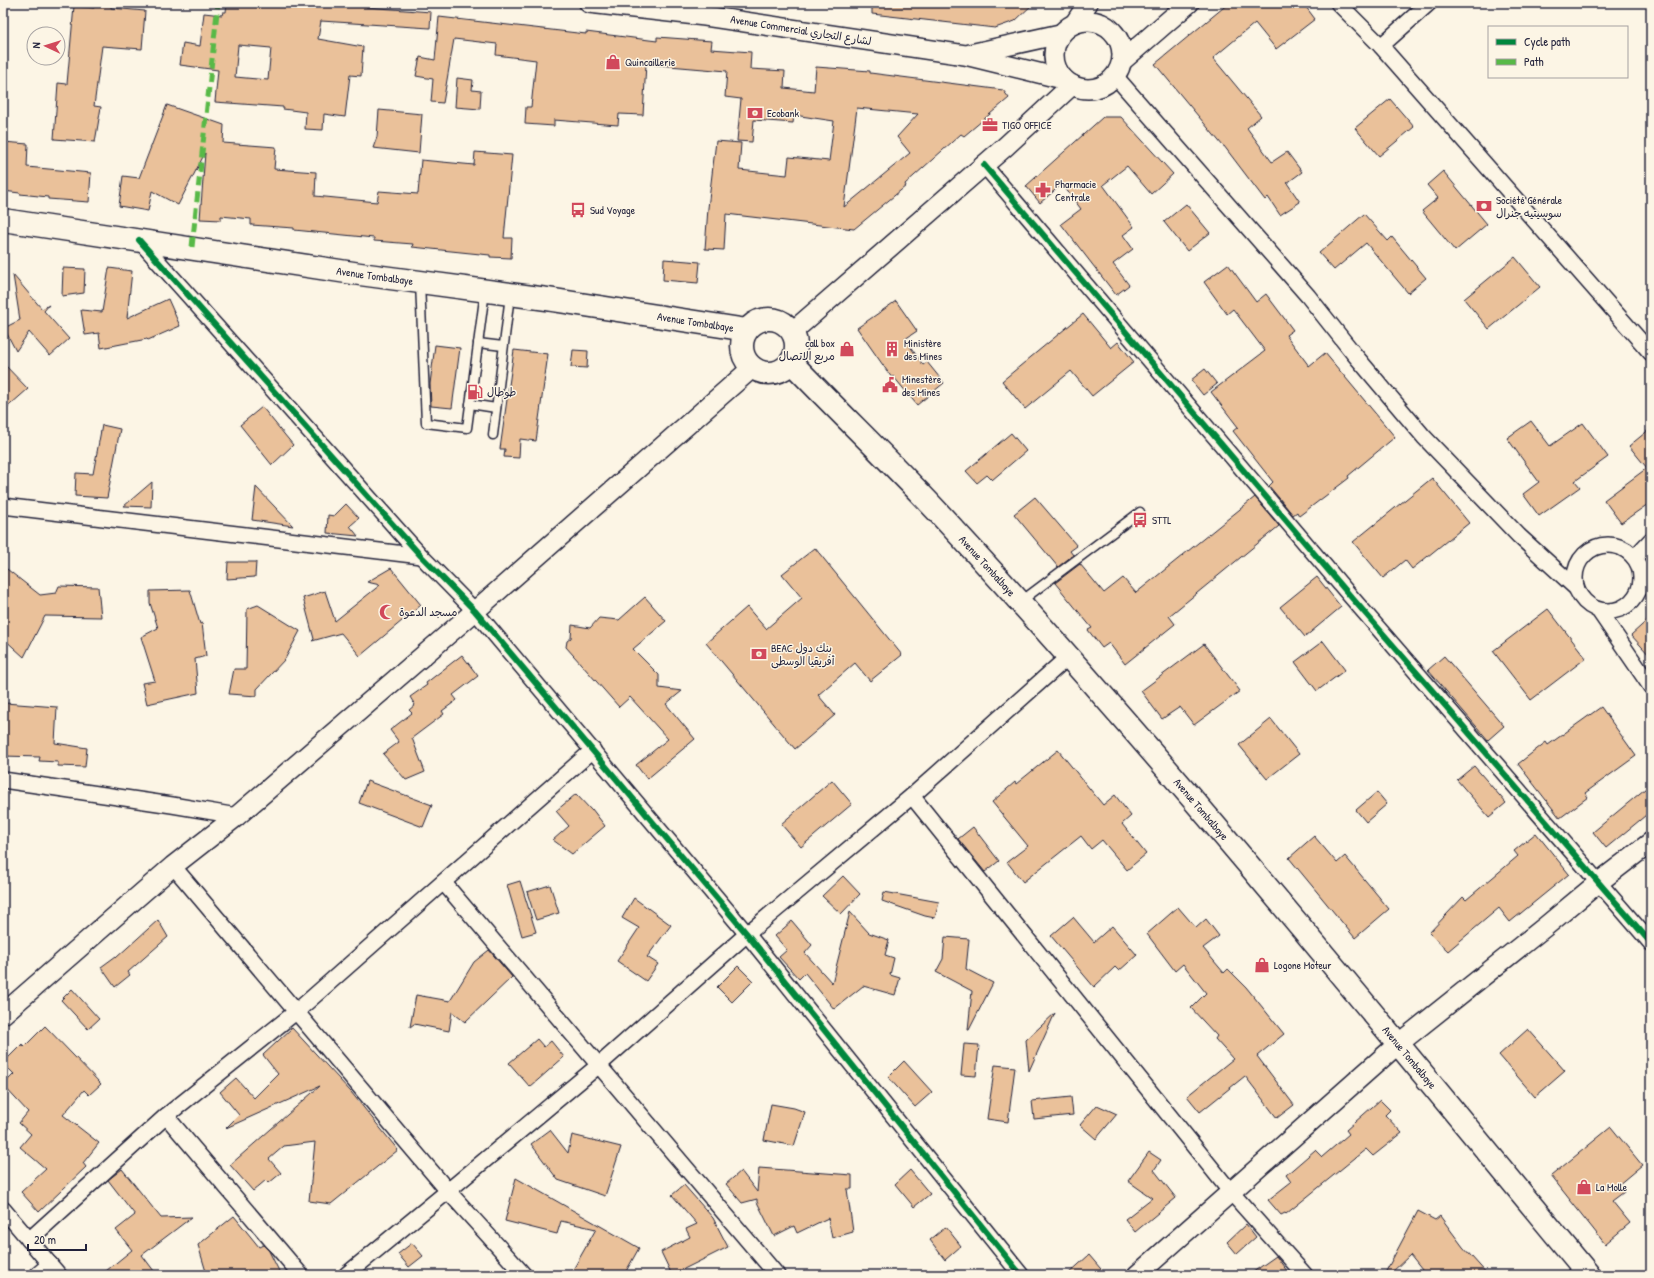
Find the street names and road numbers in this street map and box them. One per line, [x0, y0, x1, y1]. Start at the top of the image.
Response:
street label: Avenue Commercial لشارع التجاري [729, 12, 873, 50]
street label: Avenue Tombalbaye [336, 264, 415, 288]
street label: Avenue Tombalbaye [656, 309, 735, 335]
street label: Avenue Tombalbaye [956, 533, 1019, 600]
street label: Avenue Tombalbaye [1171, 775, 1232, 844]
street label: Avenue Tombalbaye [1379, 1023, 1440, 1092]

